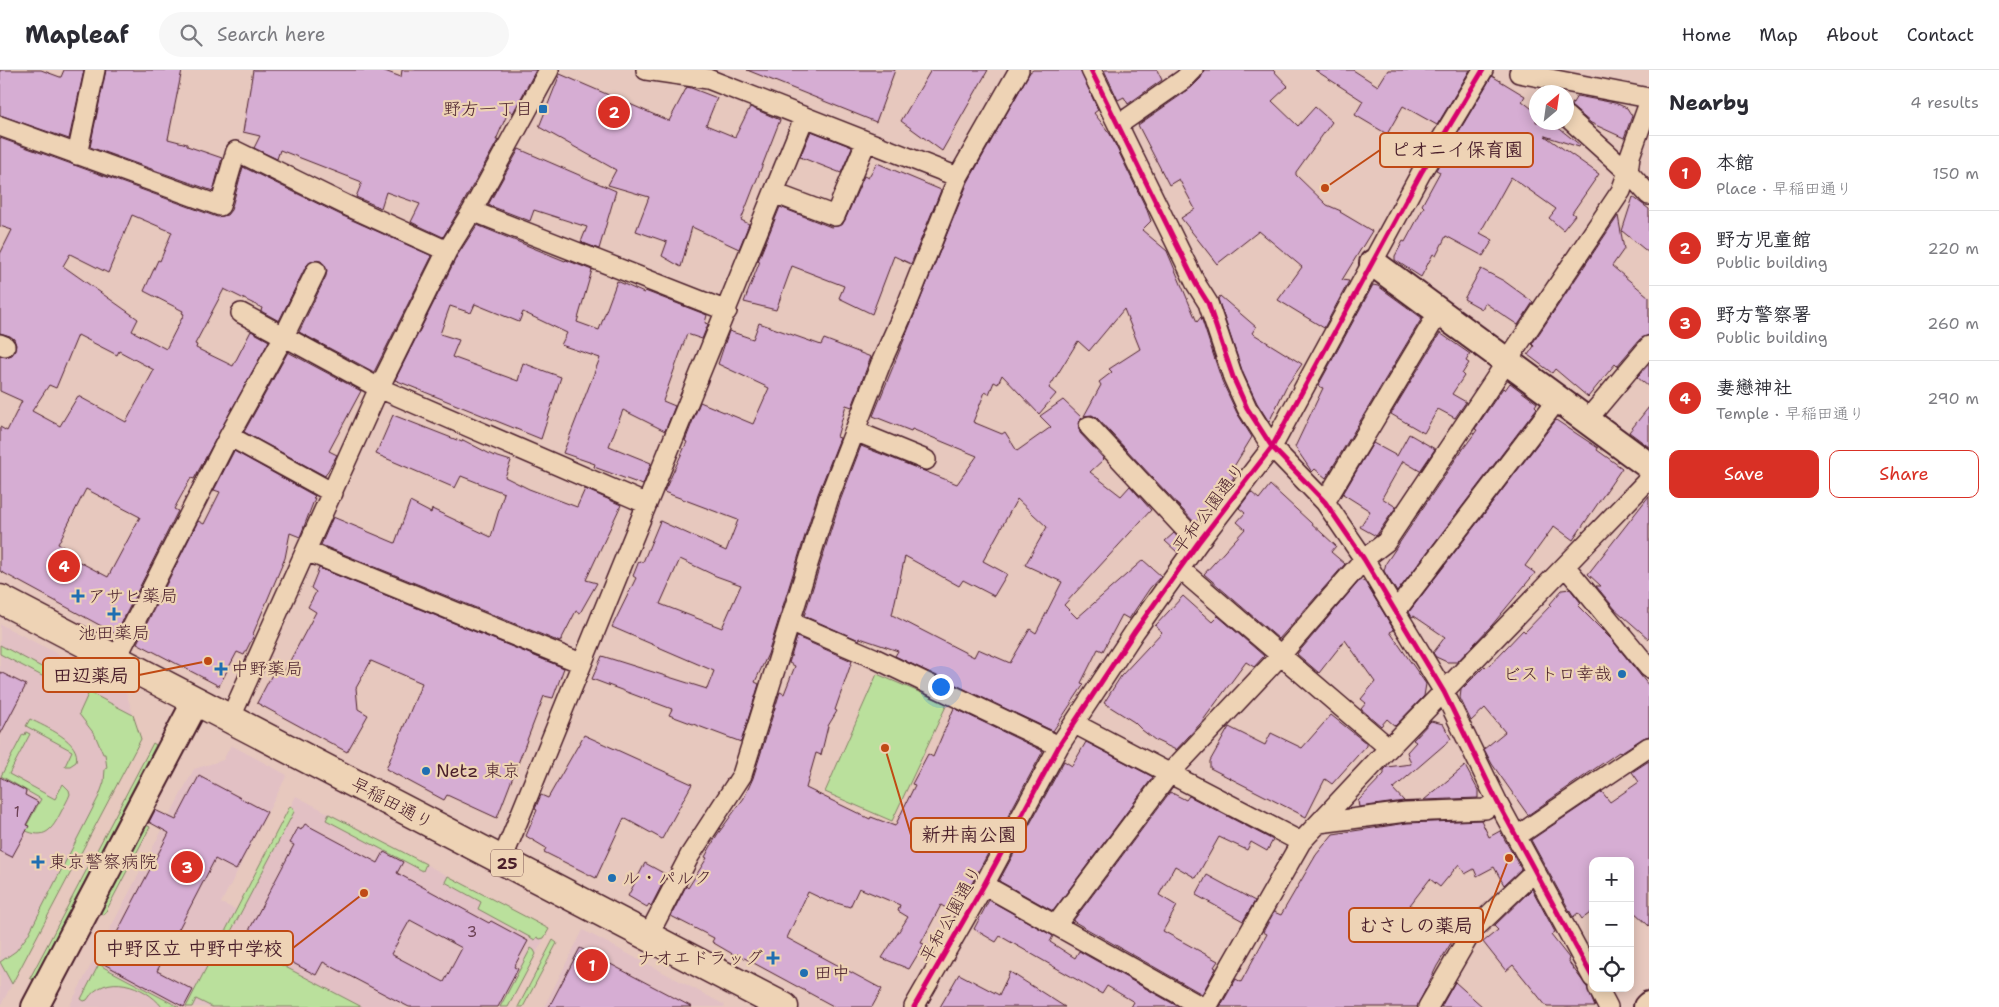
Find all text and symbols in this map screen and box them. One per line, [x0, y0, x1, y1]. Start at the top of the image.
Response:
search box [159, 12, 509, 57]
text: Mapleaf [25, 19, 129, 51]
icon: search [177, 21, 205, 49]
text: Search here [217, 22, 325, 47]
text: Home [1682, 23, 1731, 47]
text: Map [1759, 23, 1798, 47]
text: About [1826, 23, 1879, 47]
text: Contact [1907, 23, 1974, 47]
north arrow [1529, 85, 1574, 130]
text: Nearby [1669, 89, 1749, 117]
text: 4 results [1910, 92, 1979, 113]
pin: 2 [598, 93, 630, 131]
place label: 野方一丁目 [443, 97, 533, 121]
marker: 野方一丁目 [537, 103, 549, 115]
callout: ピオニイ保育園 [1380, 133, 1533, 167]
text: ピオニイ保育園 [1391, 137, 1523, 162]
text: 本館 [1716, 150, 1754, 175]
text: 1 [1681, 163, 1689, 184]
text: 150 m [1932, 163, 1979, 184]
text: Place · 早稲田通り [1716, 178, 1852, 199]
text: 野方児童館 [1716, 227, 1811, 252]
text: 2 [1679, 238, 1691, 259]
text: 220 m [1927, 238, 1979, 259]
text: Public building [1716, 252, 1828, 273]
text: 野方警察署 [1716, 302, 1811, 327]
text: 3 [1679, 313, 1691, 334]
text: 260 m [1927, 313, 1979, 334]
text: Public building [1716, 327, 1828, 348]
text: 妻戀神社 [1716, 375, 1792, 400]
text: 4 [1679, 388, 1691, 409]
text: 290 m [1927, 388, 1979, 409]
text: Temple · 早稲田通り [1716, 403, 1865, 424]
button: Save [1669, 450, 1819, 498]
button: Share [1829, 450, 1979, 498]
street label: 平和公園通り [1167, 458, 1251, 558]
pin: 4 [48, 547, 80, 585]
place label: アサヒ薬局 [88, 584, 178, 608]
marker: アサヒ薬局 [72, 590, 84, 602]
marker: 池田薬局 [108, 608, 120, 620]
place label: 池田薬局 [78, 621, 150, 645]
place label: 中野薬局 [231, 657, 303, 681]
callout: 田辺薬局 [43, 658, 139, 692]
place label: ビストロ幸哉 [1503, 662, 1612, 686]
text: 田辺薬局 [53, 663, 129, 688]
marker: 中野薬局 [215, 663, 227, 675]
marker: ビストロ幸哉 [1616, 668, 1628, 680]
your location [928, 674, 954, 700]
place label: Netz 東京 [436, 759, 520, 783]
marker: Netz 東京 [420, 765, 432, 777]
street label: 早稲田通り [347, 771, 437, 835]
house number: 1 [14, 802, 20, 822]
callout: 新井南公園 [911, 818, 1026, 852]
text: 新井南公園 [921, 822, 1017, 847]
pin: 3 [171, 848, 203, 886]
place label: 東京警察病院 [49, 850, 157, 874]
road number: 25 [491, 850, 523, 876]
marker: 東京警察病院 [31, 855, 45, 869]
map controls [1589, 857, 1634, 992]
button: + [1589, 857, 1634, 902]
street label: 平和公園通り [914, 861, 988, 967]
place label: ル・パルク [622, 866, 712, 890]
marker: ル・パルク [606, 872, 618, 884]
button: − [1589, 902, 1634, 947]
callout: むさしの薬局 [1349, 908, 1483, 942]
text: むさしの薬局 [1359, 913, 1473, 938]
house number: 3 [467, 922, 477, 942]
callout: 中野区立 中野中学校 [95, 931, 293, 965]
text: 中野区立 中野中学校 [105, 936, 283, 961]
pin: 1 [576, 946, 608, 984]
place label: ナオエドラッグ [637, 946, 763, 970]
button: locate [1589, 947, 1634, 992]
marker: ナオエドラッグ [767, 952, 779, 964]
place label: 田中 [814, 961, 850, 985]
marker: 田中 [798, 967, 810, 979]

